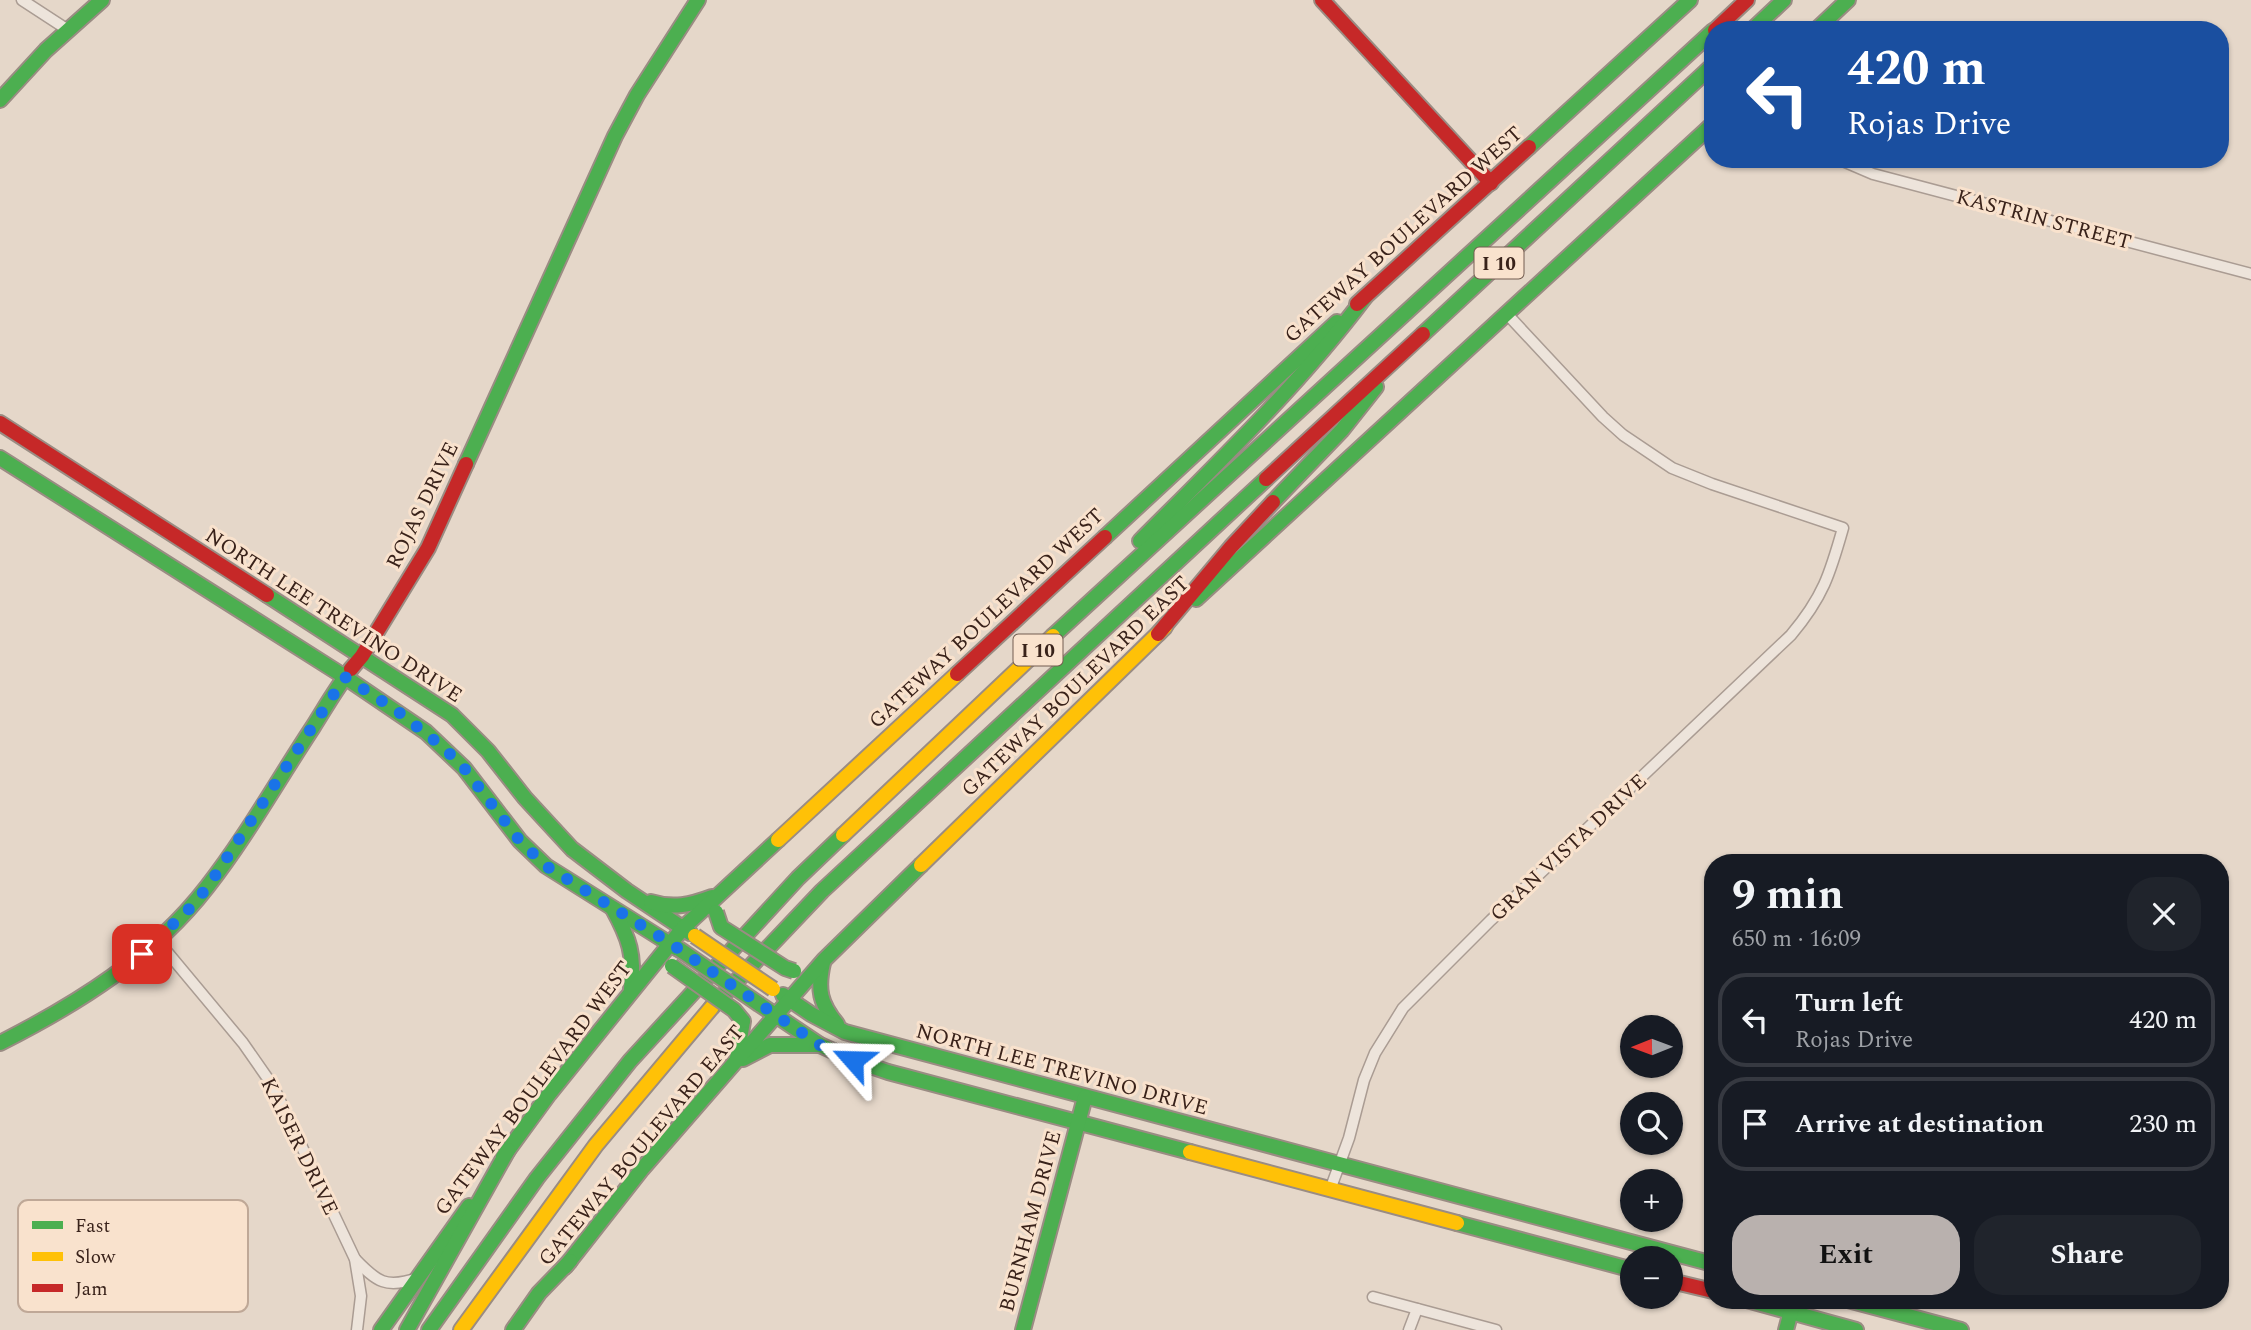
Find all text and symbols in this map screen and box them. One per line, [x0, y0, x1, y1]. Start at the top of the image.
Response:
text: 420 m [1847, 32, 1986, 107]
icon: left [1732, 49, 1823, 140]
text: Rojas Drive [1847, 100, 2011, 149]
street label: GATEWAY BOULEVARD WEST [1277, 119, 1530, 351]
street label: KASTRIN STREET [1952, 181, 2135, 259]
road number: I 10 [1474, 247, 1524, 278]
street label: ROJAS DRIVE [378, 436, 468, 574]
street label: GATEWAY BOULEVARD WEST [862, 501, 1112, 737]
street label: NORTH LEE TREVINO DRIVE [198, 520, 469, 711]
street label: GATEWAY BOULEVARD EAST [954, 569, 1197, 805]
road number: I 10 [1014, 635, 1062, 666]
street label: GRAN VISTA DRIVE [1483, 766, 1654, 929]
text: 9 min [1732, 864, 1844, 927]
button: close [2127, 877, 2201, 951]
text: 650 m · 16:09 [1732, 922, 1861, 957]
pin [112, 924, 172, 984]
icon: arrive [123, 935, 161, 973]
street label: GATEWAY BOULEVARD WEST [427, 955, 640, 1223]
text: Turn left [1795, 983, 1903, 1023]
text: 420 m [2129, 1000, 2197, 1040]
icon: left [1736, 1001, 1774, 1039]
north arrow [1620, 1015, 1684, 1078]
map controls [1620, 1015, 1683, 1309]
street label: NORTH LEE TREVINO DRIVE [912, 1016, 1211, 1124]
street label: GATEWAY BOULEVARD EAST [531, 1018, 753, 1273]
position arrow [816, 1023, 890, 1097]
text: Rojas Drive [1795, 1023, 1913, 1058]
street label: KAISER DRIVE [252, 1072, 346, 1221]
button: search [1620, 1092, 1683, 1155]
text: Arrive at destination [1795, 1104, 2044, 1144]
text: 230 m [2129, 1104, 2197, 1144]
icon: arrive [1736, 1105, 1774, 1143]
street label: BURNHAM DRIVE [991, 1127, 1071, 1316]
button: + [1620, 1169, 1683, 1232]
legend [18, 1200, 248, 1312]
text: Fast [75, 1212, 111, 1241]
button: Exit [1732, 1215, 1960, 1295]
button: Share [1974, 1215, 2201, 1295]
text: Slow [75, 1243, 116, 1272]
button: − [1620, 1246, 1683, 1309]
text: Jam [75, 1275, 107, 1304]

